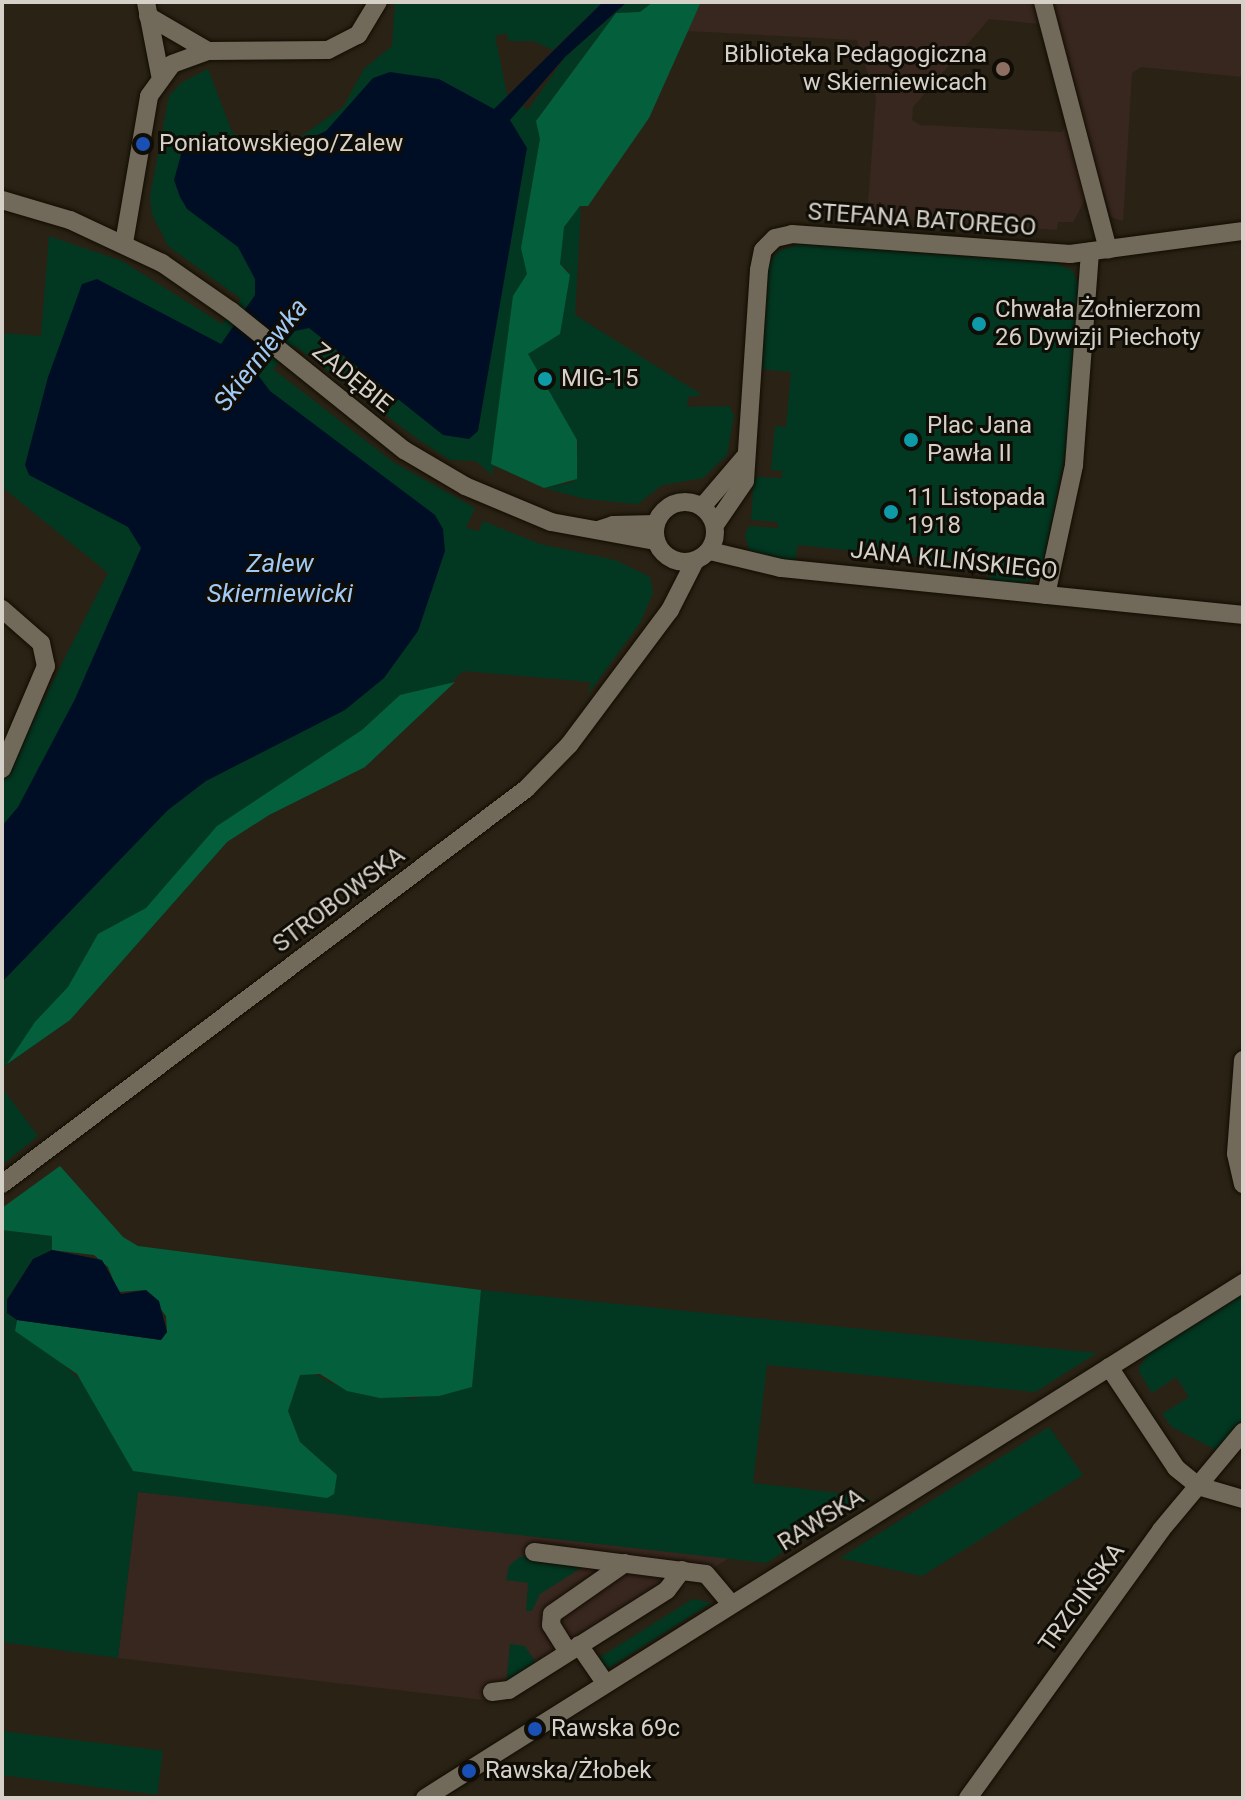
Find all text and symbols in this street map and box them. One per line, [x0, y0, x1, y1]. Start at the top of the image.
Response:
place label: Biblioteka Pedagogiczna w Skierniewicach [724, 41, 987, 97]
marker: Biblioteka Pedagogiczna w Skierniewicach [994, 60, 1012, 78]
place label: Poniatowskiego/Zalew [159, 130, 403, 158]
marker: Poniatowskiego/Zalew [134, 135, 152, 153]
street label: STEFANA BATOREGO [807, 198, 1037, 242]
water label: Skierniewka [207, 292, 315, 418]
place label: Chwała Żołnierzom 26 Dywizji Piechoty [995, 296, 1201, 352]
marker: Chwała Żołnierzom 26 Dywizji Piechoty [970, 315, 988, 333]
street label: ZADĘBIE [306, 337, 398, 419]
place label: MIG-15 [561, 365, 638, 393]
marker: MIG-15 [536, 370, 554, 388]
place label: Plac Jana Pawła II [927, 412, 1032, 468]
marker: Plac Jana Pawła II [902, 431, 920, 449]
place label: 11 Listopada 1918 [907, 484, 1046, 540]
marker: 11 Listopada 1918 [882, 503, 900, 521]
street label: JANA KILIŃSKIEGO [849, 536, 1059, 586]
water label: Zalew Skierniewicki [207, 548, 353, 610]
street label: STROBOWSKA [267, 841, 411, 959]
street label: RAWSKA [773, 1482, 869, 1558]
street label: TRZCIŃSKA [1033, 1538, 1131, 1658]
place label: Rawska 69c [551, 1715, 680, 1743]
marker: Rawska 69c [526, 1720, 544, 1738]
place label: Rawska/Żłobek [485, 1757, 651, 1785]
marker: Rawska/Żłobek [460, 1762, 478, 1780]

